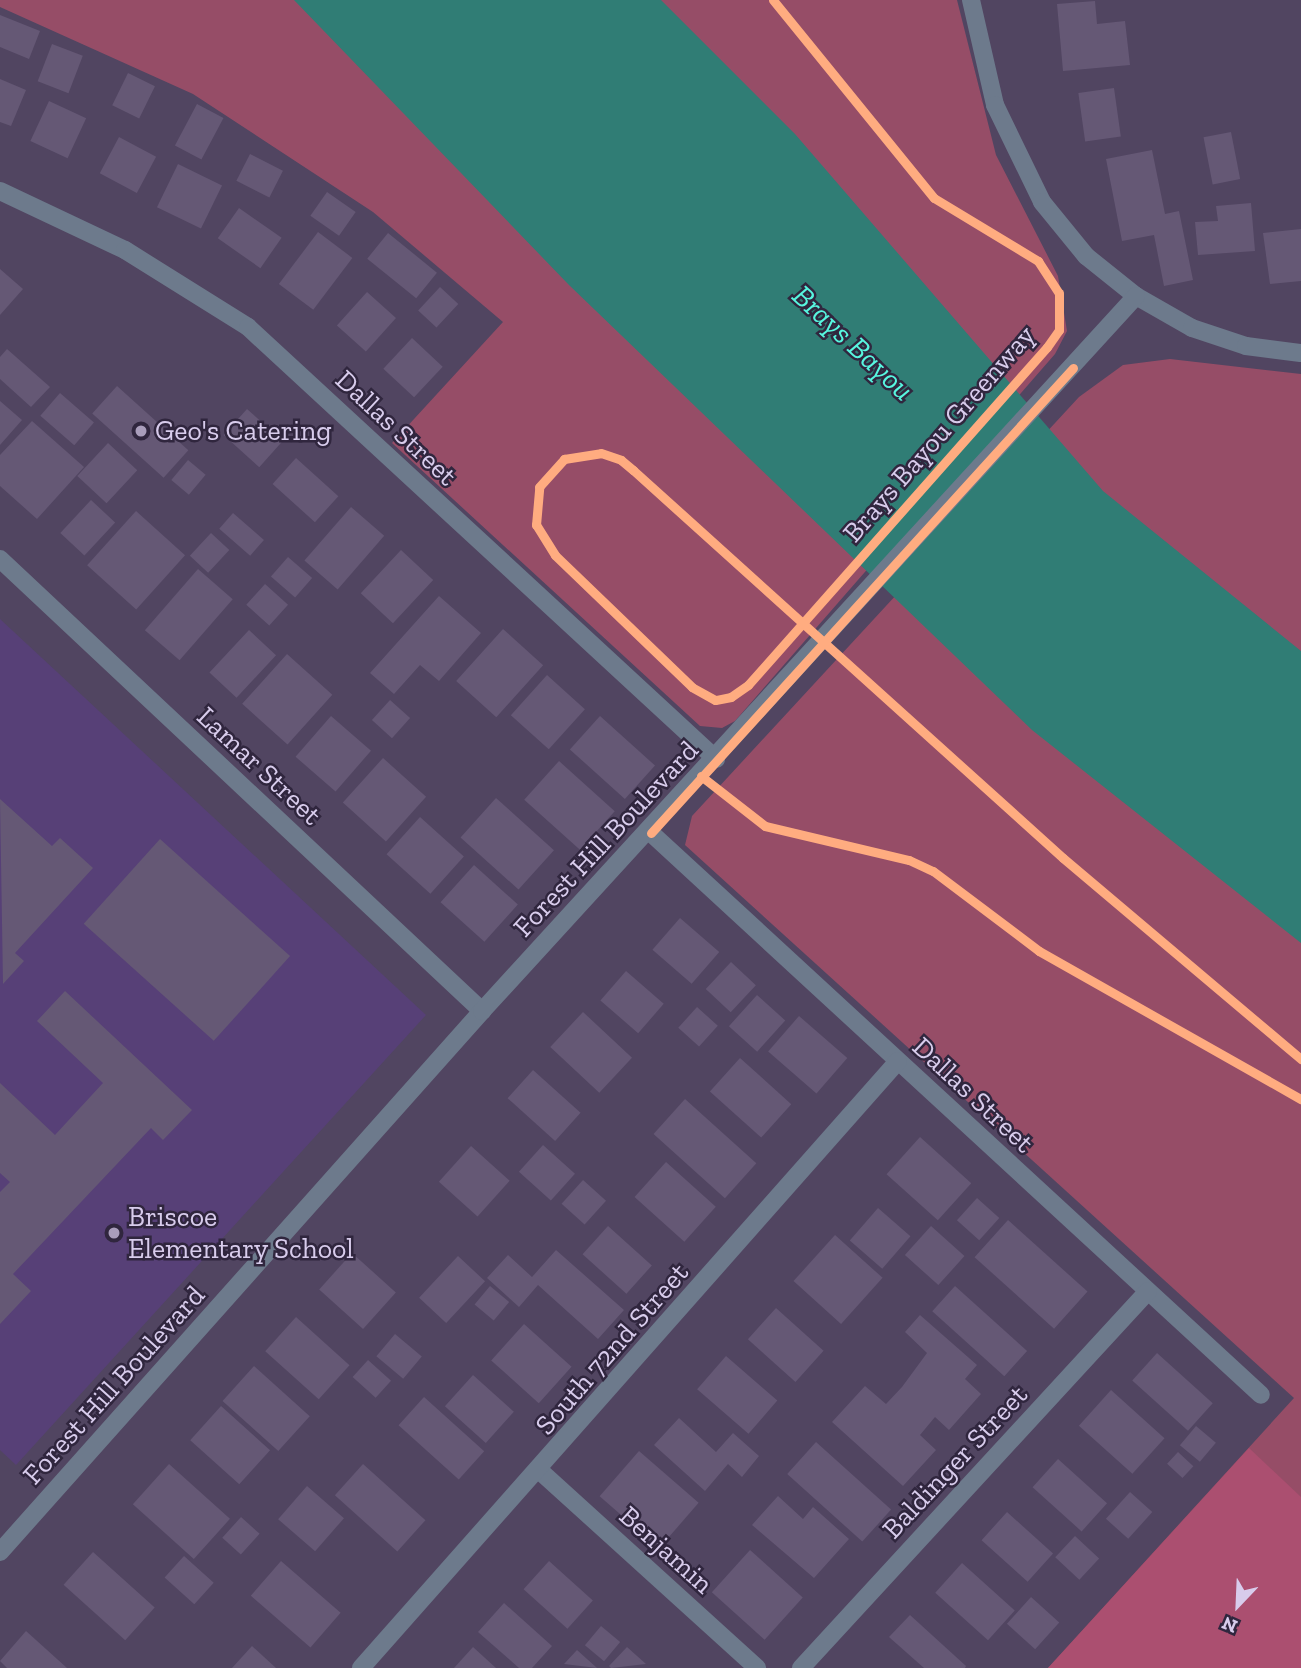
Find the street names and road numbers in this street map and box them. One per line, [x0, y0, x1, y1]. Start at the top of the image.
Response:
street label: Brays Bayou Greenway [836, 319, 1042, 549]
street label: Dallas Street [328, 363, 464, 493]
street label: Lamar Street [190, 700, 328, 832]
street label: Forest Hill Boulevard [507, 734, 705, 944]
street label: Dallas Street [905, 1030, 1041, 1160]
street label: South 72nd Street [528, 1256, 696, 1442]
street label: Forest Hill Boulevard [16, 1279, 212, 1491]
street label: Baldinger Street [875, 1378, 1035, 1546]
street label: Benjamin [612, 1499, 720, 1601]

